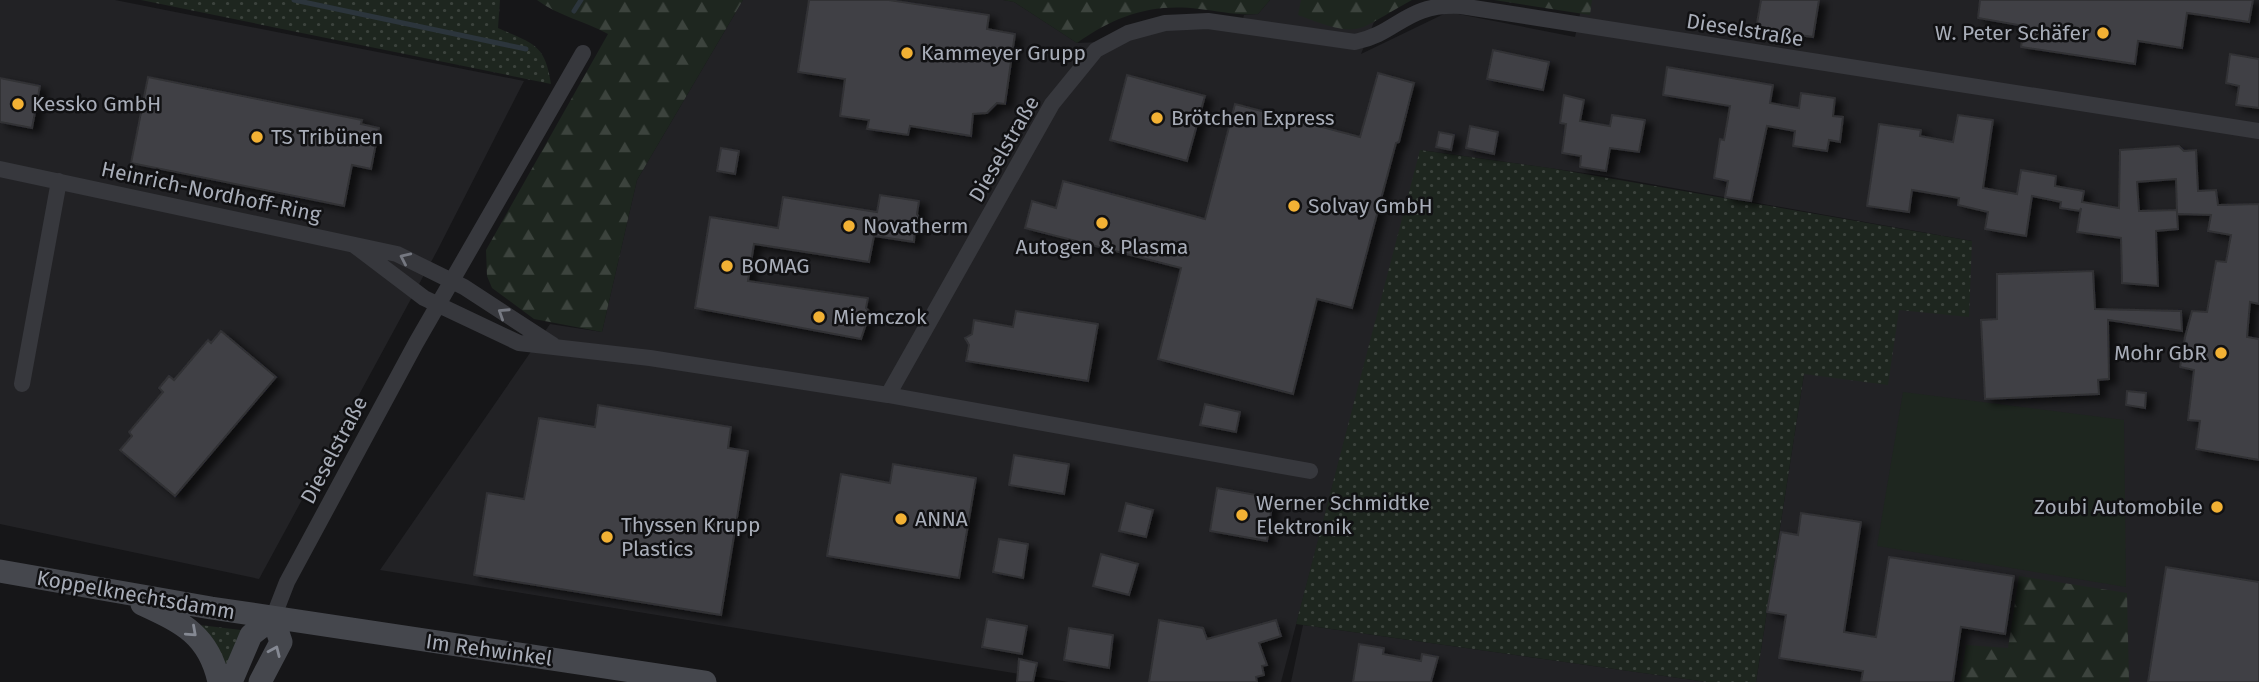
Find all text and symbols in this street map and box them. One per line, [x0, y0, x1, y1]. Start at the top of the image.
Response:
street label: Dieselstraße [1684, 8, 1806, 52]
place label: W. Peter Schäfer [1935, 20, 2089, 46]
marker: W. Peter Schäfer [2095, 25, 2111, 41]
place label: Kammeyer Grupp [921, 40, 1086, 66]
marker: Kammeyer Grupp [899, 45, 915, 61]
place label: Kessko GmbH [32, 91, 161, 117]
street label: Dieselstraße [963, 91, 1045, 207]
marker: Kessko GmbH [10, 96, 26, 112]
place label: Brötchen Express [1171, 105, 1335, 131]
marker: Brötchen Express [1149, 110, 1165, 126]
place label: TS Tribünen [271, 124, 383, 150]
marker: TS Tribünen [249, 129, 265, 145]
street label: Heinrich-Nordhoff-Ring [99, 156, 323, 228]
place label: Solvay GmbH [1308, 193, 1433, 219]
marker: Solvay GmbH [1286, 198, 1302, 214]
place label: Novatherm [863, 213, 968, 239]
marker: Autogen & Plasma [1094, 215, 1110, 231]
marker: Novatherm [841, 218, 857, 234]
place label: Autogen & Plasma [1015, 234, 1189, 260]
one-way arrow [400, 252, 412, 266]
place label: BOMAG [741, 253, 810, 279]
marker: BOMAG [719, 258, 735, 274]
place label: Miemczok [833, 304, 927, 330]
one-way arrow [498, 309, 511, 322]
marker: Miemczok [811, 309, 827, 325]
place label: Mohr GbR [2114, 340, 2207, 366]
marker: Mohr GbR [2213, 345, 2229, 361]
street label: Dieselstraße [295, 392, 373, 508]
place label: Werner Schmidtke Elektronik [1256, 490, 1430, 540]
place label: Zoubi Automobile [2034, 494, 2203, 520]
marker: Zoubi Automobile [2209, 499, 2225, 515]
place label: ANNA [915, 506, 968, 532]
marker: Werner Schmidtke Elektronik [1234, 507, 1250, 523]
marker: ANNA [893, 511, 909, 527]
place label: Thyssen Krupp Plastics [621, 512, 761, 562]
marker: Thyssen Krupp Plastics [599, 529, 615, 545]
street label: Koppelknechtsdamm [35, 565, 237, 625]
one-way arrow [184, 624, 197, 636]
street label: Im Rehwinkel [424, 628, 554, 672]
one-way arrow [267, 646, 281, 658]

